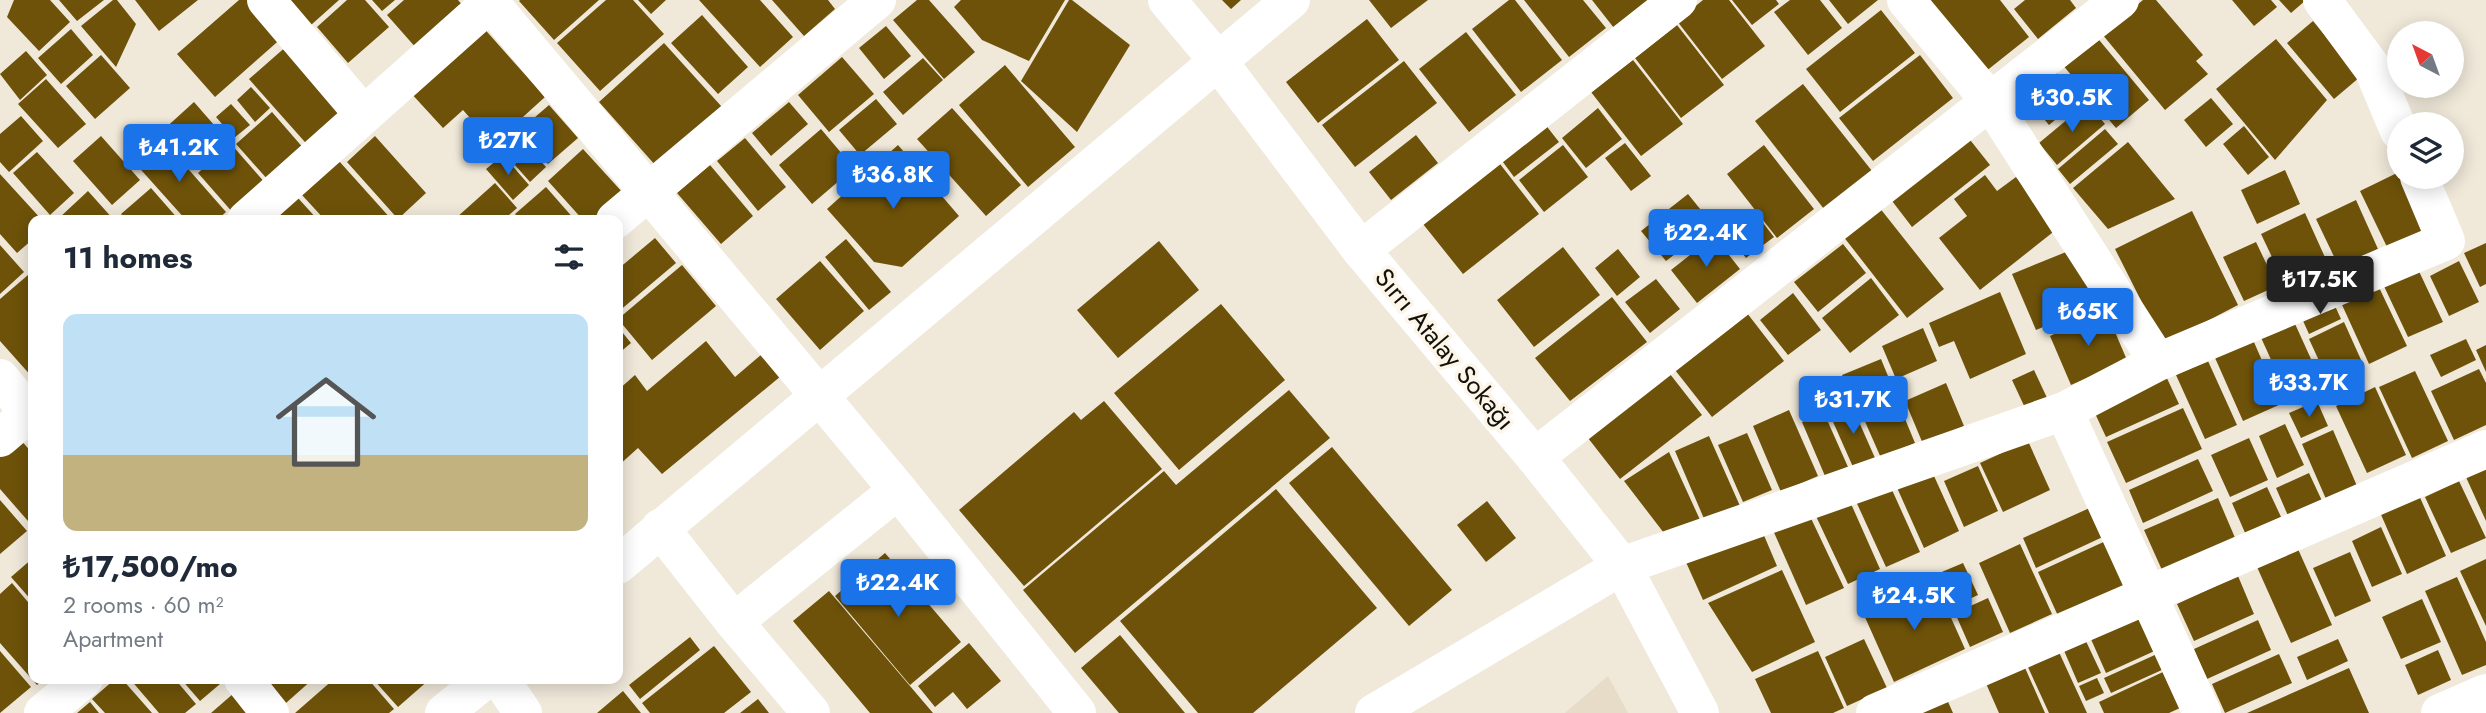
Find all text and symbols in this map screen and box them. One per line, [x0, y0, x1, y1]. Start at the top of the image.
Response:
north arrow [2387, 21, 2464, 98]
map controls [2387, 21, 2464, 189]
pin: ₺30.5K [2015, 74, 2129, 134]
text: ₺30.5K [2032, 80, 2112, 114]
button: layers [2387, 112, 2464, 189]
pin: ₺27K [467, 118, 549, 177]
text: ₺27K [479, 123, 537, 157]
pin: ₺41.2K [122, 124, 236, 184]
text: ₺41.2K [139, 130, 219, 164]
pin: ₺36.8K [836, 152, 950, 211]
text: ₺36.8K [853, 157, 933, 191]
pin: ₺22.4K [1649, 210, 1763, 269]
text: ₺22.4K [1665, 215, 1747, 249]
text: 11 homes [63, 236, 193, 279]
icon: filters [550, 238, 588, 276]
pin: ₺17.5K [2263, 256, 2377, 316]
street label: Sırrı Atalay Sokağı [1366, 260, 1524, 438]
text: ₺17.5K [2283, 262, 2357, 296]
pin: ₺65K [2047, 288, 2129, 348]
text: ₺65K [2058, 294, 2118, 328]
icon: home [263, 359, 389, 485]
pin: ₺33.7K [2252, 360, 2366, 419]
text: ₺33.7K [2270, 365, 2348, 399]
pin: ₺31.7K [1796, 376, 1910, 436]
text: ₺31.7K [1815, 382, 1891, 416]
text: ₺17,500/mo [63, 545, 238, 588]
pin: ₺22.4K [841, 560, 955, 619]
text: ₺22.4K [857, 565, 939, 599]
pin: ₺24.5K [1857, 572, 1971, 632]
text: ₺24.5K [1873, 578, 1955, 612]
text: 2 rooms · 60 m² [63, 588, 223, 622]
text: Apartment [63, 622, 163, 656]

